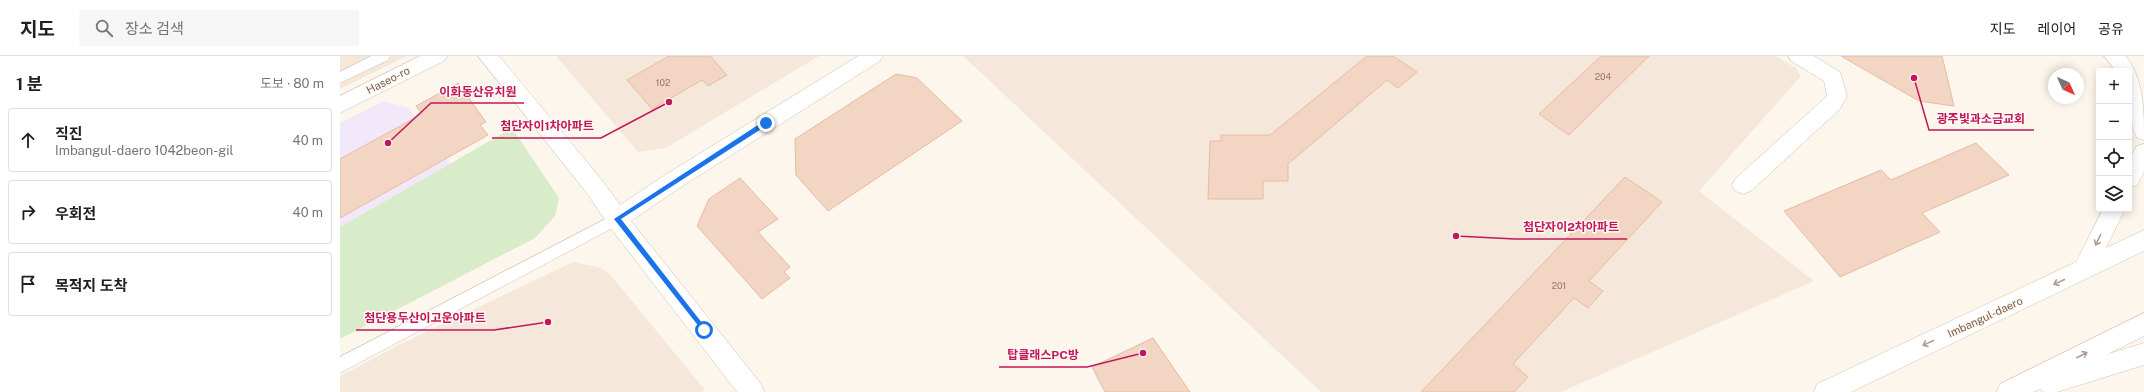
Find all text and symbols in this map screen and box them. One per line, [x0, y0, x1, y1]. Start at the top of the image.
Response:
search box [79, 10, 359, 46]
icon: search [93, 17, 115, 39]
text: 지도 [20, 18, 55, 40]
text: 장소 검색 [125, 20, 184, 37]
text: 지도 [1990, 21, 2016, 37]
text: 레이어 [2038, 21, 2076, 37]
text: 공유 [2098, 21, 2124, 37]
street label: Haseo-ro [364, 64, 412, 96]
north arrow [2048, 68, 2084, 104]
map controls [2096, 68, 2132, 212]
button: + [2096, 68, 2132, 104]
house number: 204 [1595, 71, 1612, 82]
text: 1 분 [16, 74, 43, 94]
text: 도보 · 80 m [260, 76, 324, 91]
house number: 102 [656, 77, 670, 88]
callout: 이화동산유치원 [431, 79, 524, 103]
text: 이화동산유치원 [439, 85, 517, 99]
button: − [2096, 104, 2132, 140]
callout: 광주빛과소금교회 [1929, 106, 2034, 130]
text: 광주빛과소금교회 [1937, 112, 2025, 126]
callout: 첨단자이1차아파트 [492, 114, 601, 138]
route end [757, 114, 775, 132]
text: 첨단자이1차아파트 [500, 119, 594, 133]
text: 직진 [55, 125, 83, 142]
icon: ahead [17, 129, 39, 151]
text: 40 m [292, 133, 323, 148]
button: locate [2096, 140, 2132, 176]
text: Imbangul-daero 1042beon-gil [55, 143, 234, 158]
button: layers [2096, 176, 2132, 212]
icon: right [17, 201, 39, 223]
text: 우회전 [55, 205, 96, 222]
text: 40 m [292, 205, 323, 220]
callout: 첨단자이2차아파트 [1515, 215, 1627, 239]
text: 첨단자이2차아파트 [1523, 220, 1619, 234]
one-way arrow [2094, 233, 2102, 245]
icon: arrive [17, 273, 39, 295]
text: 목적지 도착 [55, 277, 127, 294]
one-way arrow [2053, 279, 2065, 286]
house number: 201 [1552, 280, 1566, 291]
street label: Imbangul-daero [1946, 294, 2024, 340]
callout: 첨단용두산이고운아파트 [356, 306, 494, 330]
text: 첨단용두산이고운아파트 [364, 311, 486, 325]
route start [695, 321, 713, 339]
one-way arrow [1923, 340, 1935, 347]
callout: 탑클래스PC방 [999, 343, 1087, 367]
text: 탑클래스PC방 [1007, 348, 1079, 362]
one-way arrow [2075, 351, 2087, 359]

